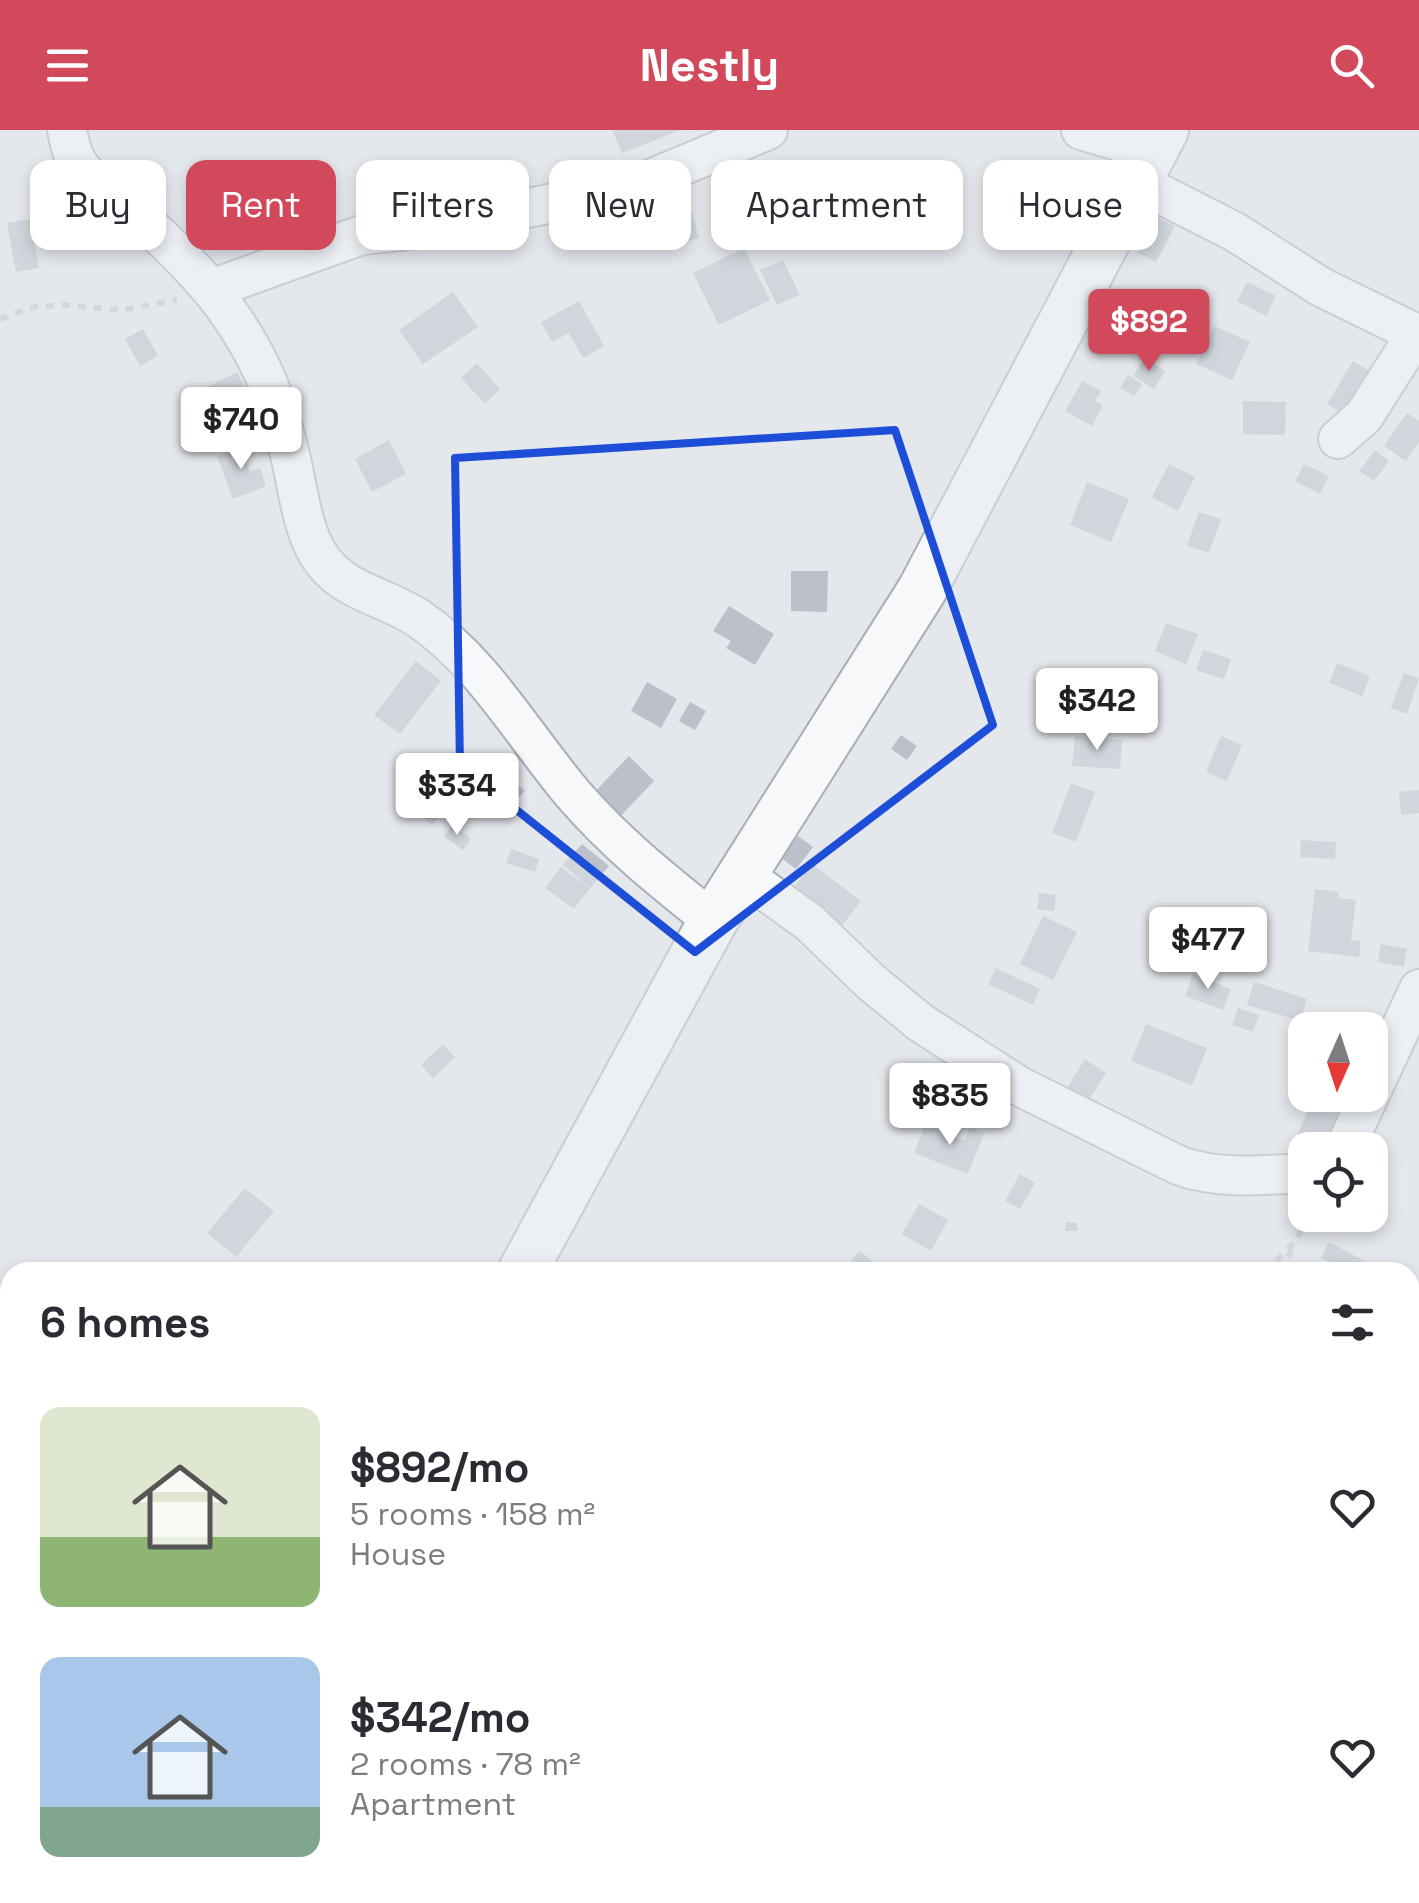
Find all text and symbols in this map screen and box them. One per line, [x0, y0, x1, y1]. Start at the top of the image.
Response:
text: Nestly [640, 37, 779, 94]
icon: menu [40, 38, 95, 93]
icon: search [1324, 38, 1379, 93]
chip: Buy [30, 160, 166, 250]
chip: Rent [186, 160, 336, 250]
chip: Filters [356, 160, 529, 250]
chip: New [549, 160, 691, 250]
chip: Apartment [711, 160, 963, 250]
chip: House [983, 160, 1158, 250]
pin: $892 [1090, 289, 1208, 374]
text: $892 [1110, 301, 1188, 341]
pin: $740 [182, 387, 300, 472]
text: $740 [203, 399, 279, 439]
pin: $342 [1038, 668, 1156, 753]
text: $342 [1058, 680, 1136, 720]
pin: $334 [398, 753, 516, 838]
text: $334 [418, 765, 496, 805]
pin: $477 [1149, 907, 1267, 992]
text: $477 [1171, 919, 1245, 959]
north arrow [1288, 1012, 1388, 1112]
map controls [1288, 1012, 1388, 1232]
pin: $835 [891, 1063, 1009, 1148]
text: $835 [911, 1075, 989, 1115]
button: locate [1288, 1132, 1388, 1232]
icon: filters [1325, 1295, 1380, 1350]
text: 6 homes [40, 1296, 210, 1349]
text: $892/mo [350, 1441, 529, 1494]
icon: home [120, 1447, 240, 1567]
icon: heart [1325, 1480, 1380, 1535]
text: 5 rooms · 158 m² [350, 1494, 595, 1534]
text: House [350, 1534, 446, 1574]
text: $342/mo [350, 1691, 531, 1744]
icon: home [120, 1697, 240, 1817]
icon: heart [1325, 1730, 1380, 1785]
text: 2 rooms · 78 m² [350, 1744, 581, 1784]
text: Apartment [350, 1784, 516, 1824]

